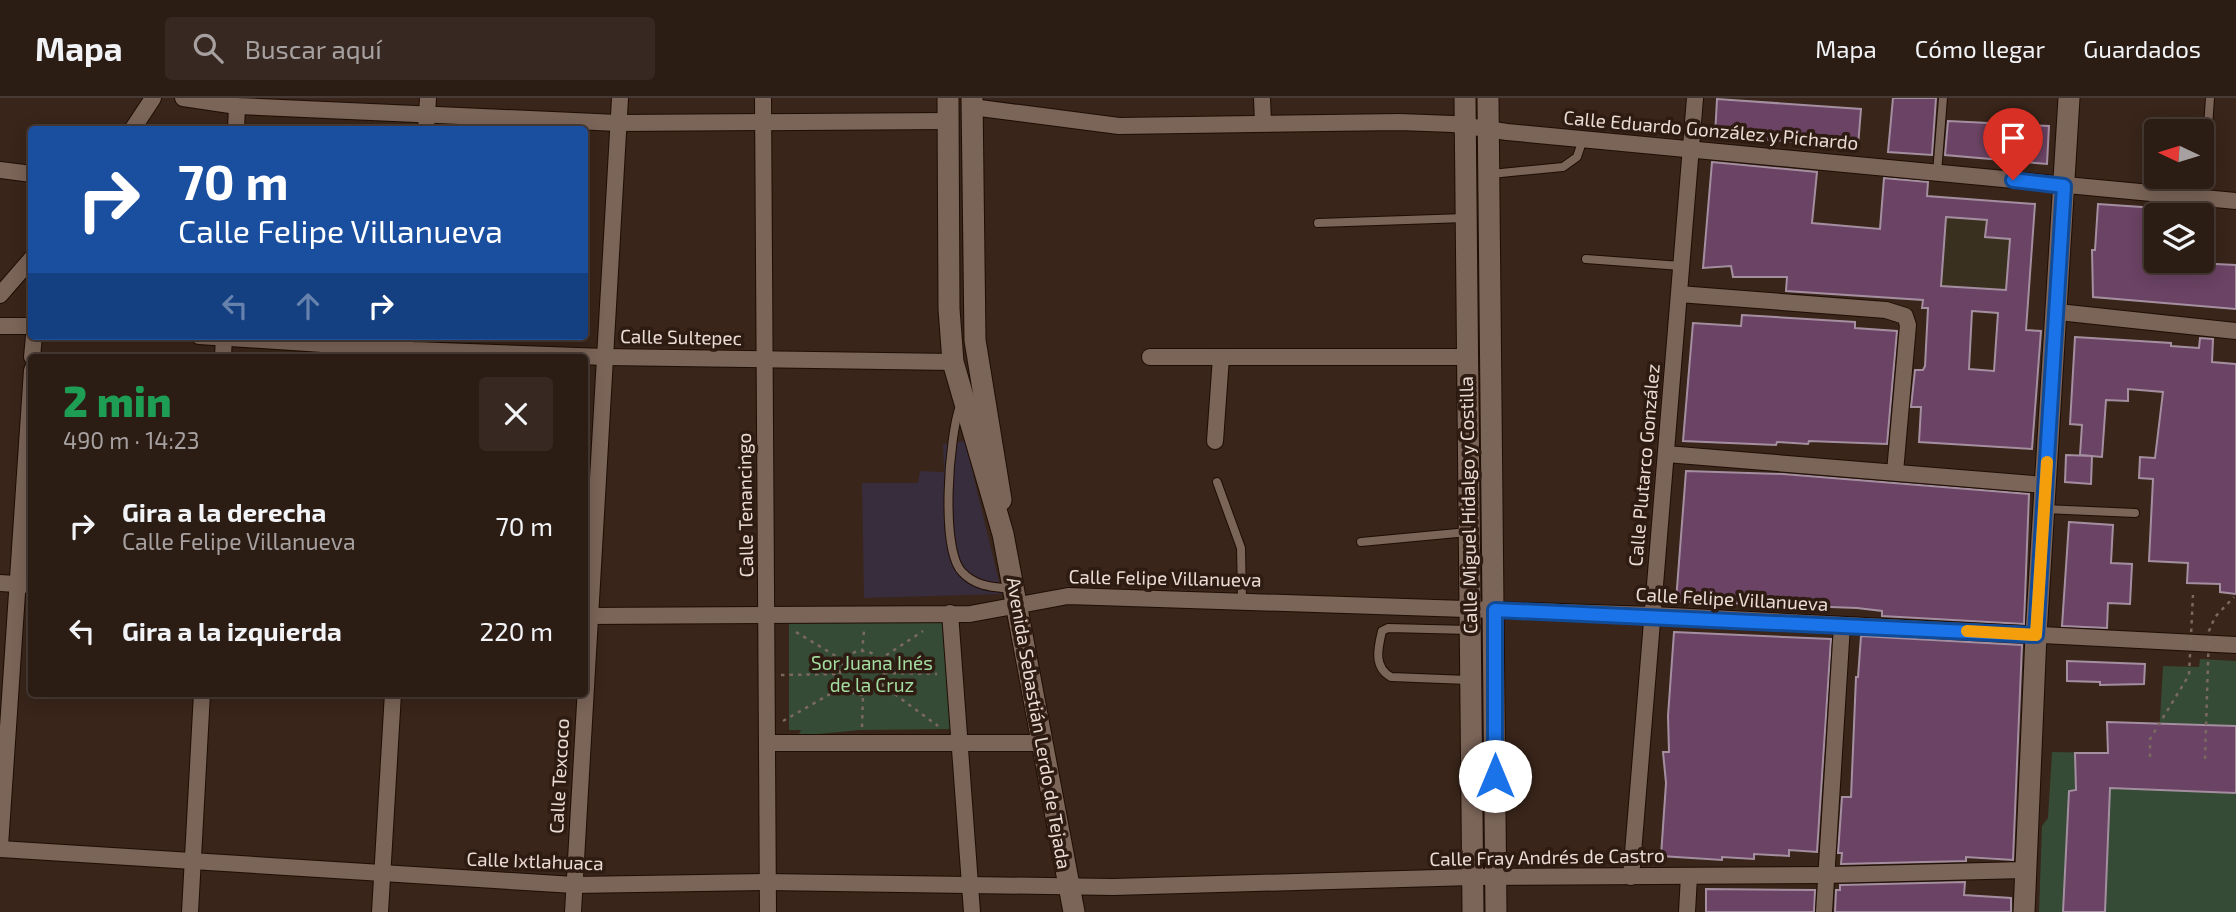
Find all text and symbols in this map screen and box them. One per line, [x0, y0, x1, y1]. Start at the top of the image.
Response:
search box [165, 17, 655, 80]
text: Mapa [35, 28, 123, 68]
icon: search [189, 29, 227, 67]
text: Buscar aquí [245, 33, 382, 64]
text: Mapa [1815, 34, 1877, 63]
text: Cómo llegar [1915, 34, 2045, 63]
text: Guardados [2083, 34, 2201, 63]
street label: Calle Eduardo González y Pichardo [1563, 105, 1859, 154]
pin [1983, 108, 2043, 180]
icon: arrive [1994, 119, 2032, 157]
north arrow [2144, 119, 2214, 189]
map controls [2144, 119, 2214, 273]
text: 70 m [178, 151, 289, 210]
icon: right [63, 154, 154, 245]
button: layers [2144, 203, 2214, 273]
text: Calle Felipe Villanueva [178, 211, 503, 249]
icon: left [216, 287, 254, 325]
icon: ahead [289, 287, 327, 325]
icon: right [362, 287, 400, 325]
street label: Calle Sultepec [620, 324, 742, 349]
street label: Calle Plutarco González [1623, 363, 1664, 567]
text: 2 min [63, 375, 172, 425]
street label: Calle Miguel Hidalgo y Costilla [1454, 376, 1481, 634]
button: close [479, 377, 553, 451]
text: 490 m · 14:23 [63, 426, 200, 454]
street label: Calle Tenancingo [732, 433, 757, 577]
text: Gira a la derecha [122, 496, 326, 527]
icon: right [63, 507, 101, 545]
text: 70 m [495, 510, 553, 541]
text: Calle Felipe Villanueva [122, 527, 356, 555]
street label: Calle Felipe Villanueva [1068, 564, 1262, 591]
street label: Avenida Sebastián Lerdo de Tejada [1002, 575, 1077, 871]
street label: Calle Felipe Villanueva [1635, 582, 1829, 615]
icon: left [63, 612, 101, 650]
text: Gira a la izquierda [122, 615, 342, 646]
text: 220 m [480, 615, 553, 646]
park label: Sor Juana Inés de la Cruz [811, 651, 933, 696]
street label: Calle Texcoco [544, 718, 573, 834]
position arrow [1458, 739, 1532, 813]
street label: Calle Fray Andrés de Castro [1429, 843, 1665, 870]
street label: Calle Ixtlahuaca [466, 847, 604, 874]

